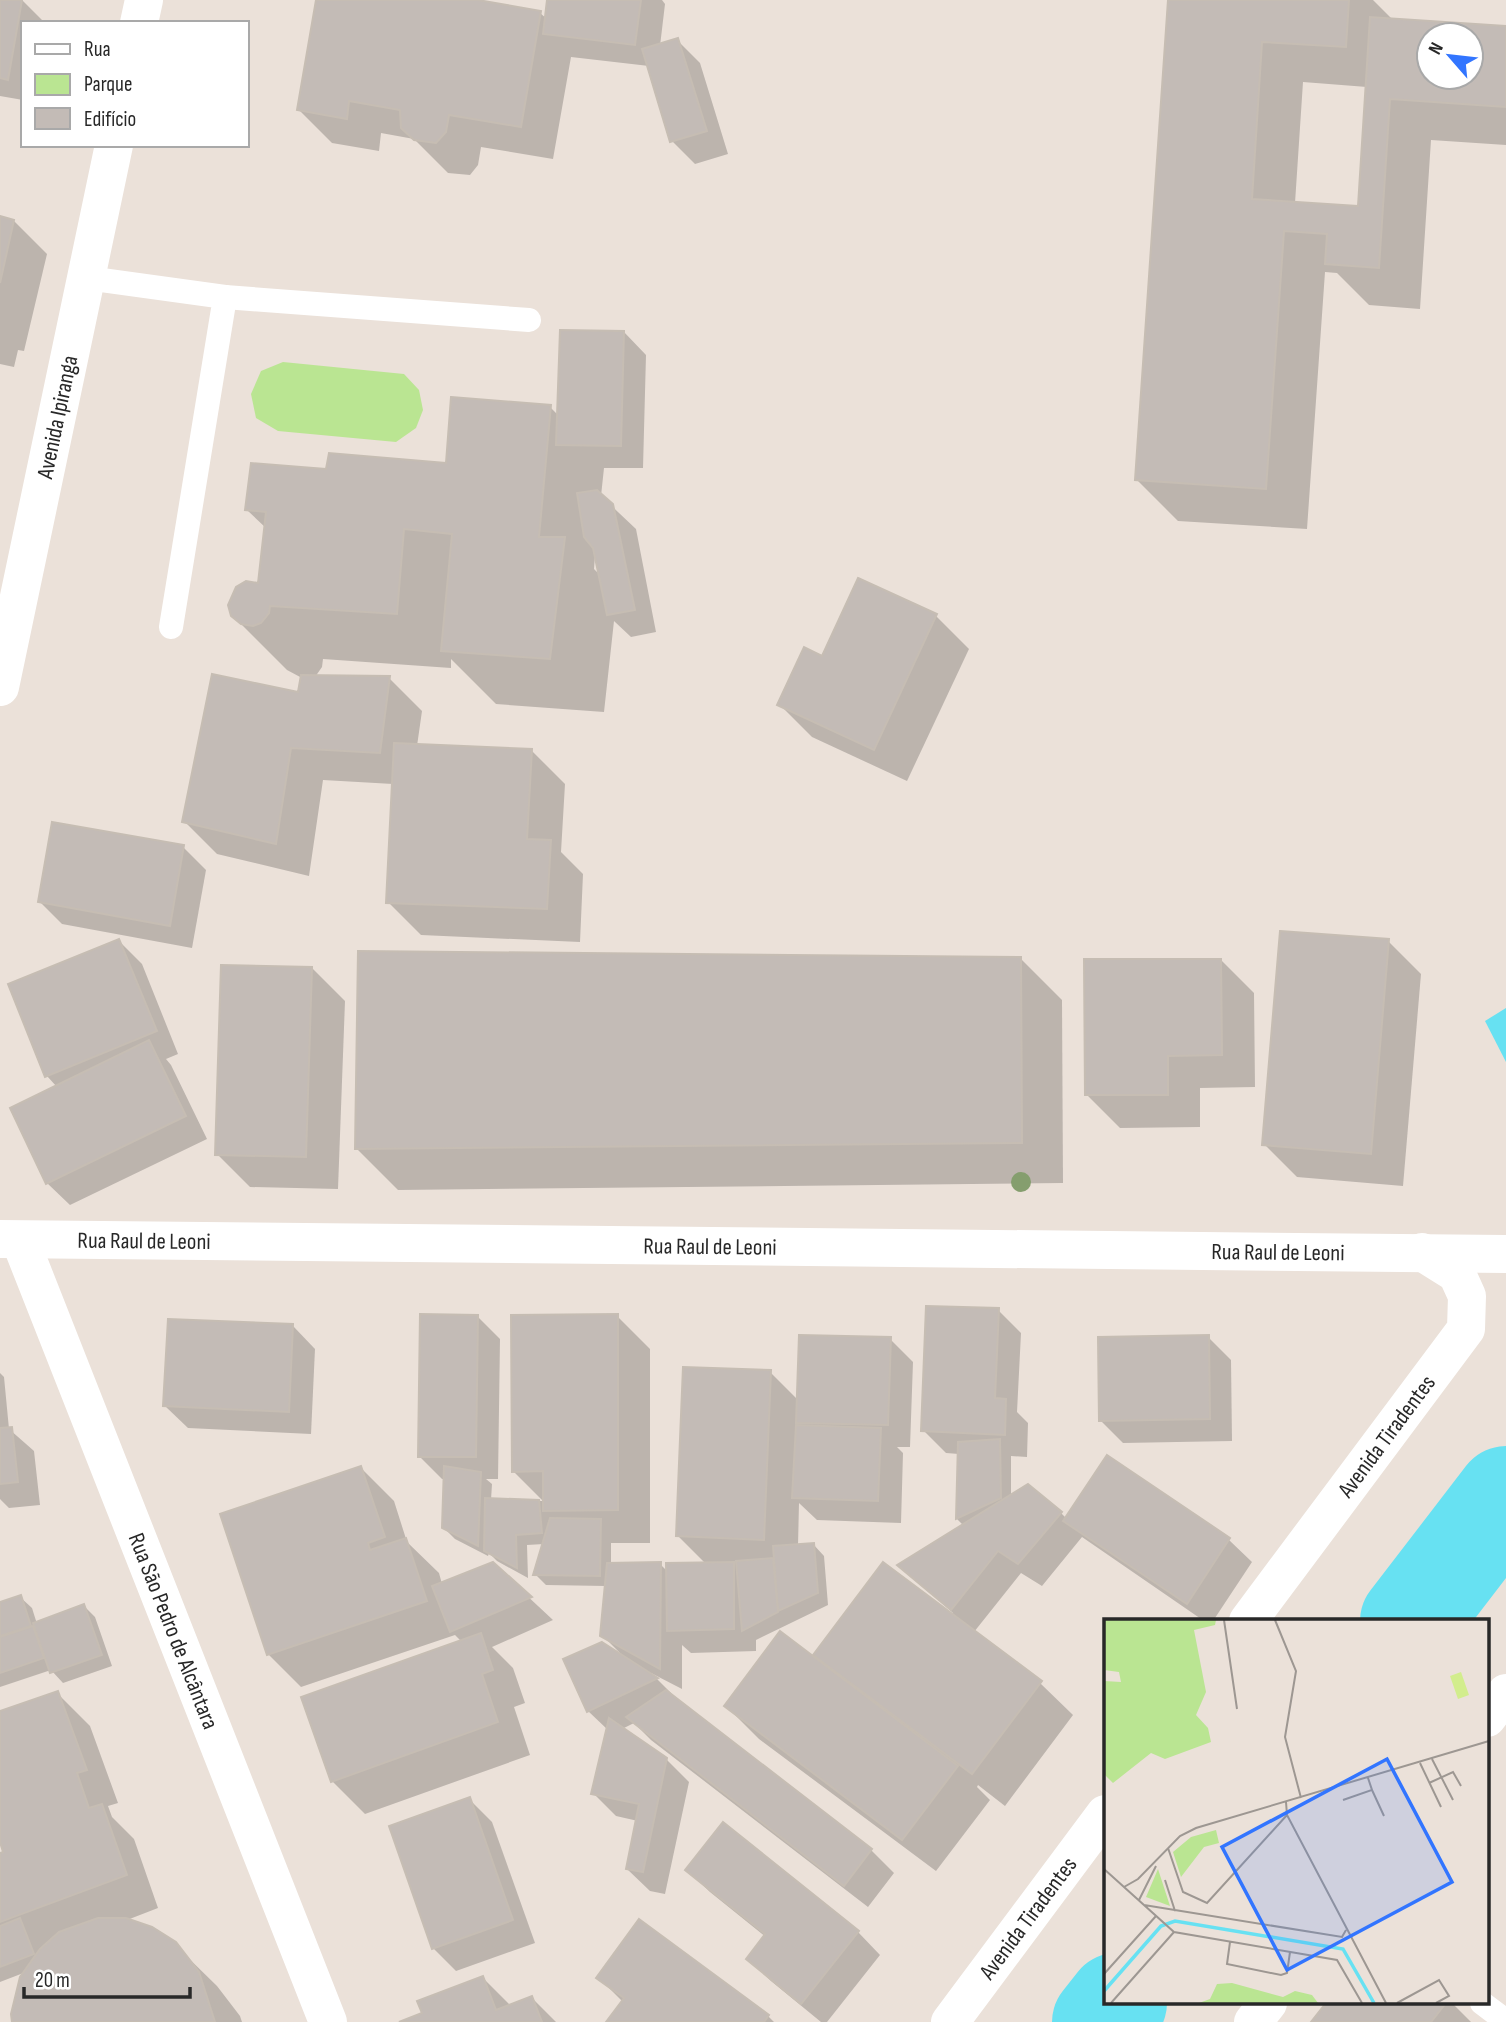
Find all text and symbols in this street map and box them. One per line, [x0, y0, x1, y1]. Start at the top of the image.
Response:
legend [21, 21, 248, 147]
north arrow [1415, 21, 1485, 91]
text: Rua [84, 37, 111, 62]
text: N [1424, 39, 1449, 59]
text: Parque [84, 72, 132, 97]
text: Edifício [84, 107, 136, 132]
street label: Avenida Ipiranga [31, 353, 84, 482]
street label: Rua Raul de Leoni [77, 1227, 211, 1256]
street label: Rua Raul de Leoni [643, 1232, 777, 1262]
street label: Rua Raul de Leoni [1211, 1238, 1345, 1267]
street label: Avenida Tiradentes [1332, 1370, 1442, 1504]
street label: Rua São Pedro de Alcântara [122, 1529, 224, 1733]
inset map [1104, 1619, 1488, 2004]
street label: Avenida Tiradentes [973, 1852, 1083, 1986]
scale bar [24, 1955, 191, 1999]
text: 20 m [35, 1968, 70, 1993]

